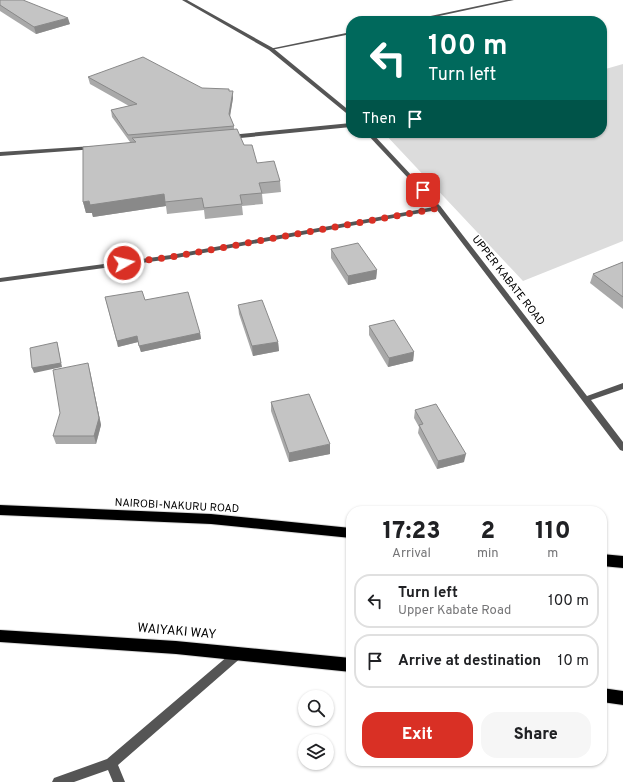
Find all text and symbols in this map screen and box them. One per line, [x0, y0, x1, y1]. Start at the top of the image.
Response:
text: 100 m [428, 29, 508, 65]
icon: left [362, 32, 414, 84]
text: Turn left [428, 64, 496, 87]
icon: arrive [404, 108, 426, 130]
text: Then [362, 110, 396, 129]
pin [406, 173, 440, 207]
icon: arrive [412, 179, 434, 201]
street label: UPPER KABATE ROAD [469, 233, 548, 328]
position arrow [103, 242, 145, 284]
street label: NAIROBI-NAKURU ROAD [114, 496, 240, 516]
text: 17:23 [382, 517, 441, 547]
text: 2 [480, 517, 495, 547]
text: 110 [535, 517, 571, 547]
text: Arrival [392, 546, 431, 562]
text: min [477, 546, 499, 562]
text: m [547, 546, 558, 562]
text: Turn left [398, 584, 458, 603]
icon: left [364, 590, 386, 612]
text: 100 m [548, 592, 589, 611]
text: Upper Kabate Road [398, 603, 511, 619]
street label: WAIYAKI WAY [137, 621, 217, 643]
icon: arrive [364, 650, 386, 672]
text: Arrive at destination [398, 652, 541, 671]
text: 10 m [558, 652, 589, 671]
map controls [298, 690, 334, 770]
button: search [298, 690, 334, 726]
button: Exit [362, 712, 473, 758]
button: Share [481, 712, 591, 758]
button: layers [298, 734, 334, 770]

